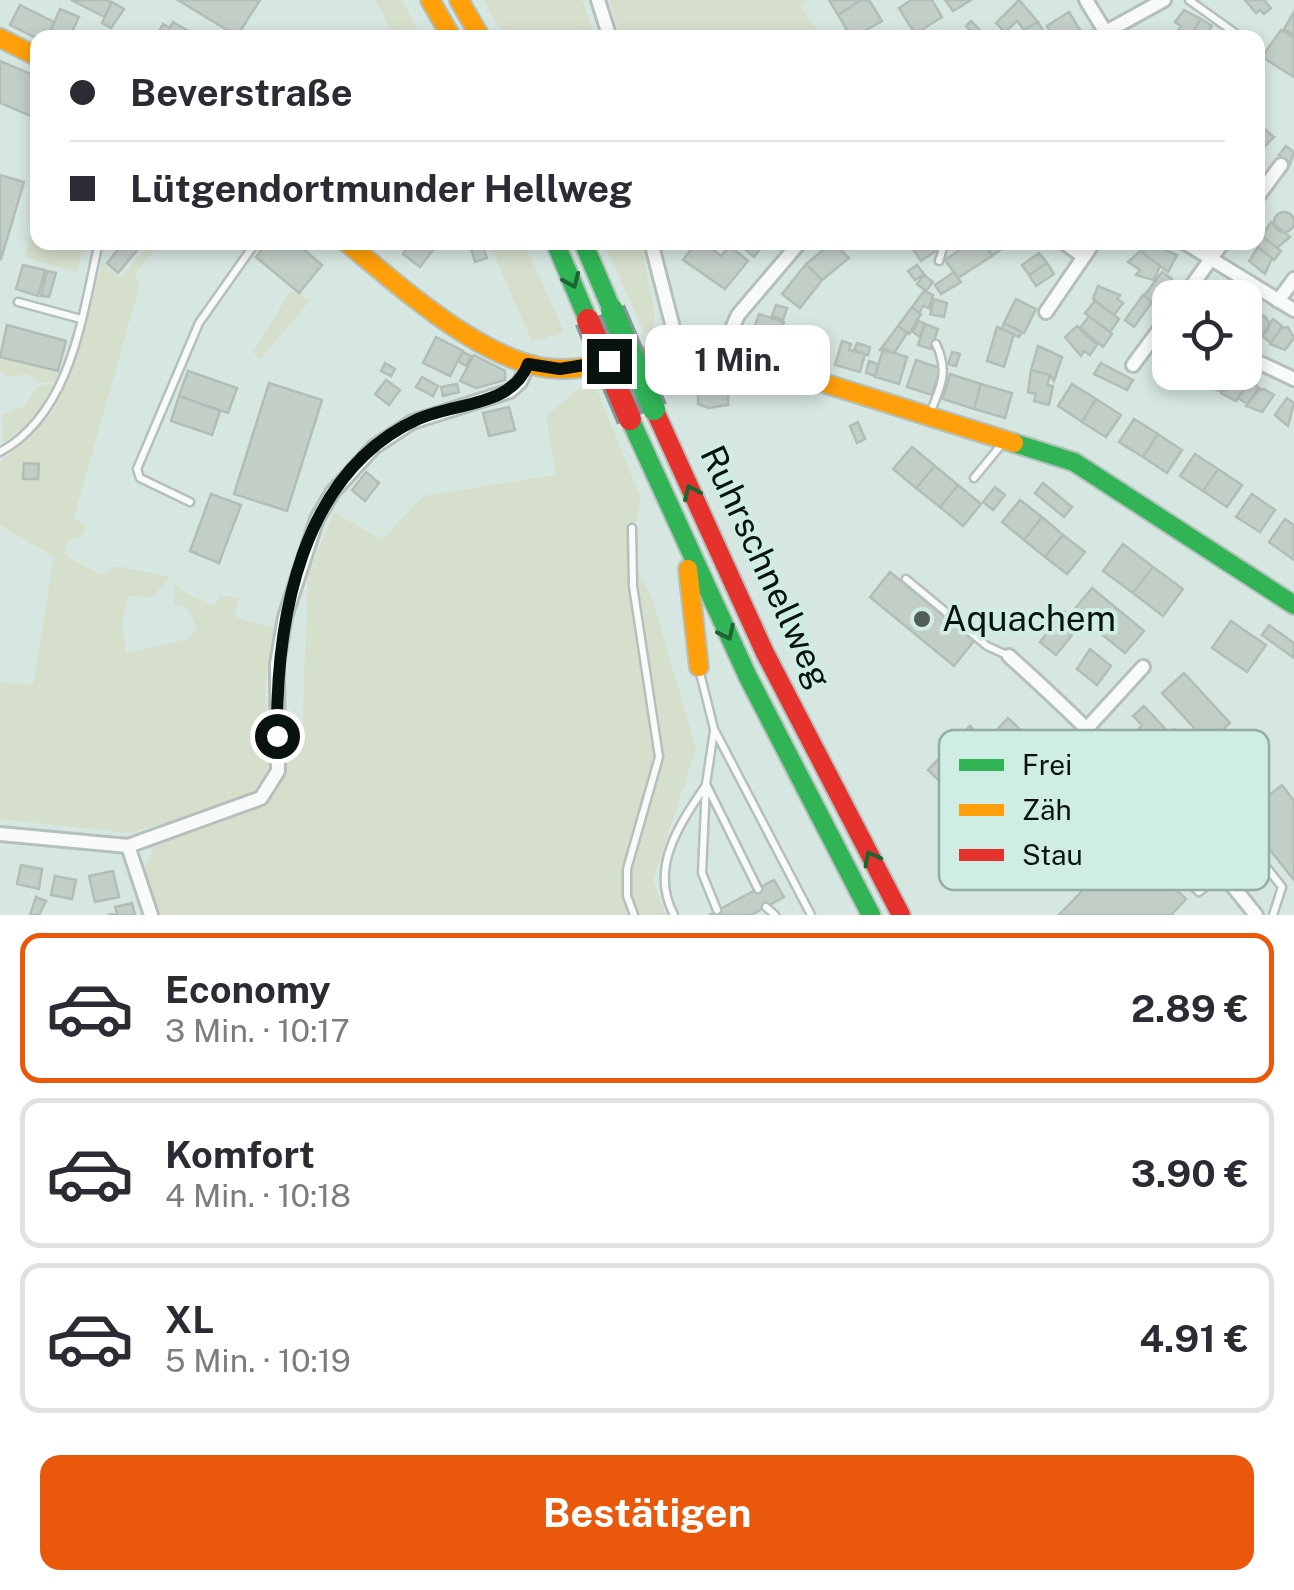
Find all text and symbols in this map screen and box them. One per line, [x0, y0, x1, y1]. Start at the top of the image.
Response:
text: Beverstraße [130, 70, 353, 115]
text: Lütgendortmunder Hellweg [130, 166, 633, 211]
one-way arrow [560, 271, 580, 289]
map controls [1152, 280, 1262, 390]
button: locate [1152, 280, 1262, 390]
callout: 1 Min. [644, 326, 829, 396]
route end [587, 339, 632, 384]
text: 1 Min. [694, 341, 781, 378]
street label: Ruhrschnellweg [692, 439, 841, 695]
one-way arrow [683, 484, 703, 502]
place label: Aquachem [942, 598, 1116, 639]
marker: Aquachem [911, 608, 933, 630]
one-way arrow [715, 623, 735, 641]
route start [255, 714, 300, 759]
legend [939, 730, 1269, 890]
text: Frei [1022, 748, 1072, 781]
text: Zäh [1022, 793, 1072, 826]
text: Stau [1022, 838, 1083, 871]
one-way arrow [863, 850, 883, 868]
icon: car [45, 963, 135, 1053]
text: Economy [165, 967, 331, 1012]
text: 2.89 € [1131, 986, 1249, 1031]
text: 3 Min. · 10:17 [165, 1012, 350, 1049]
icon: car [45, 1128, 135, 1218]
text: Komfort [165, 1132, 315, 1177]
text: 3.90 € [1131, 1151, 1249, 1196]
text: 4 Min. · 10:18 [165, 1177, 351, 1214]
icon: car [45, 1293, 135, 1383]
text: XL [165, 1297, 214, 1342]
text: 4.91 € [1139, 1316, 1249, 1361]
text: 5 Min. · 10:19 [165, 1342, 351, 1379]
button: Bestätigen [40, 1455, 1254, 1570]

